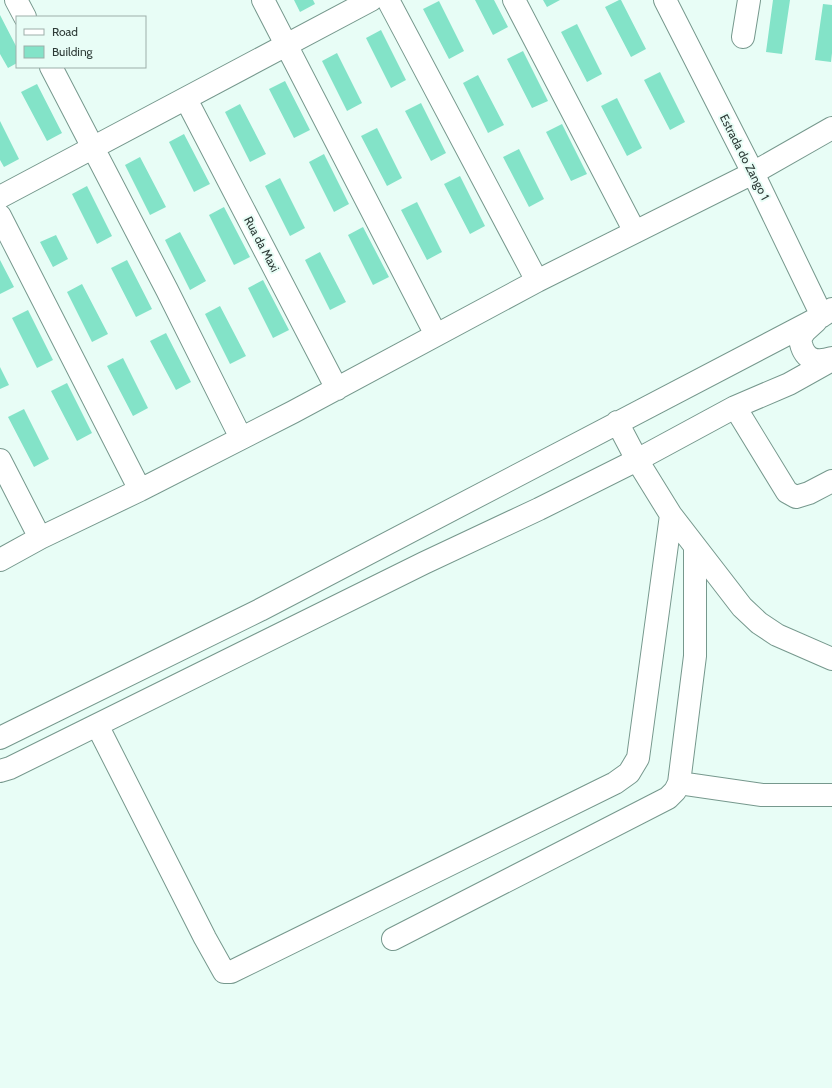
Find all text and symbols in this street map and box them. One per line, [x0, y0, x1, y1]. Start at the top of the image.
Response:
legend [16, 16, 146, 68]
text: Road [52, 24, 78, 39]
text: Building [52, 44, 94, 59]
street label: Estrada do Zango 1 [717, 112, 773, 202]
street label: Rua da Maxi [241, 214, 283, 274]

